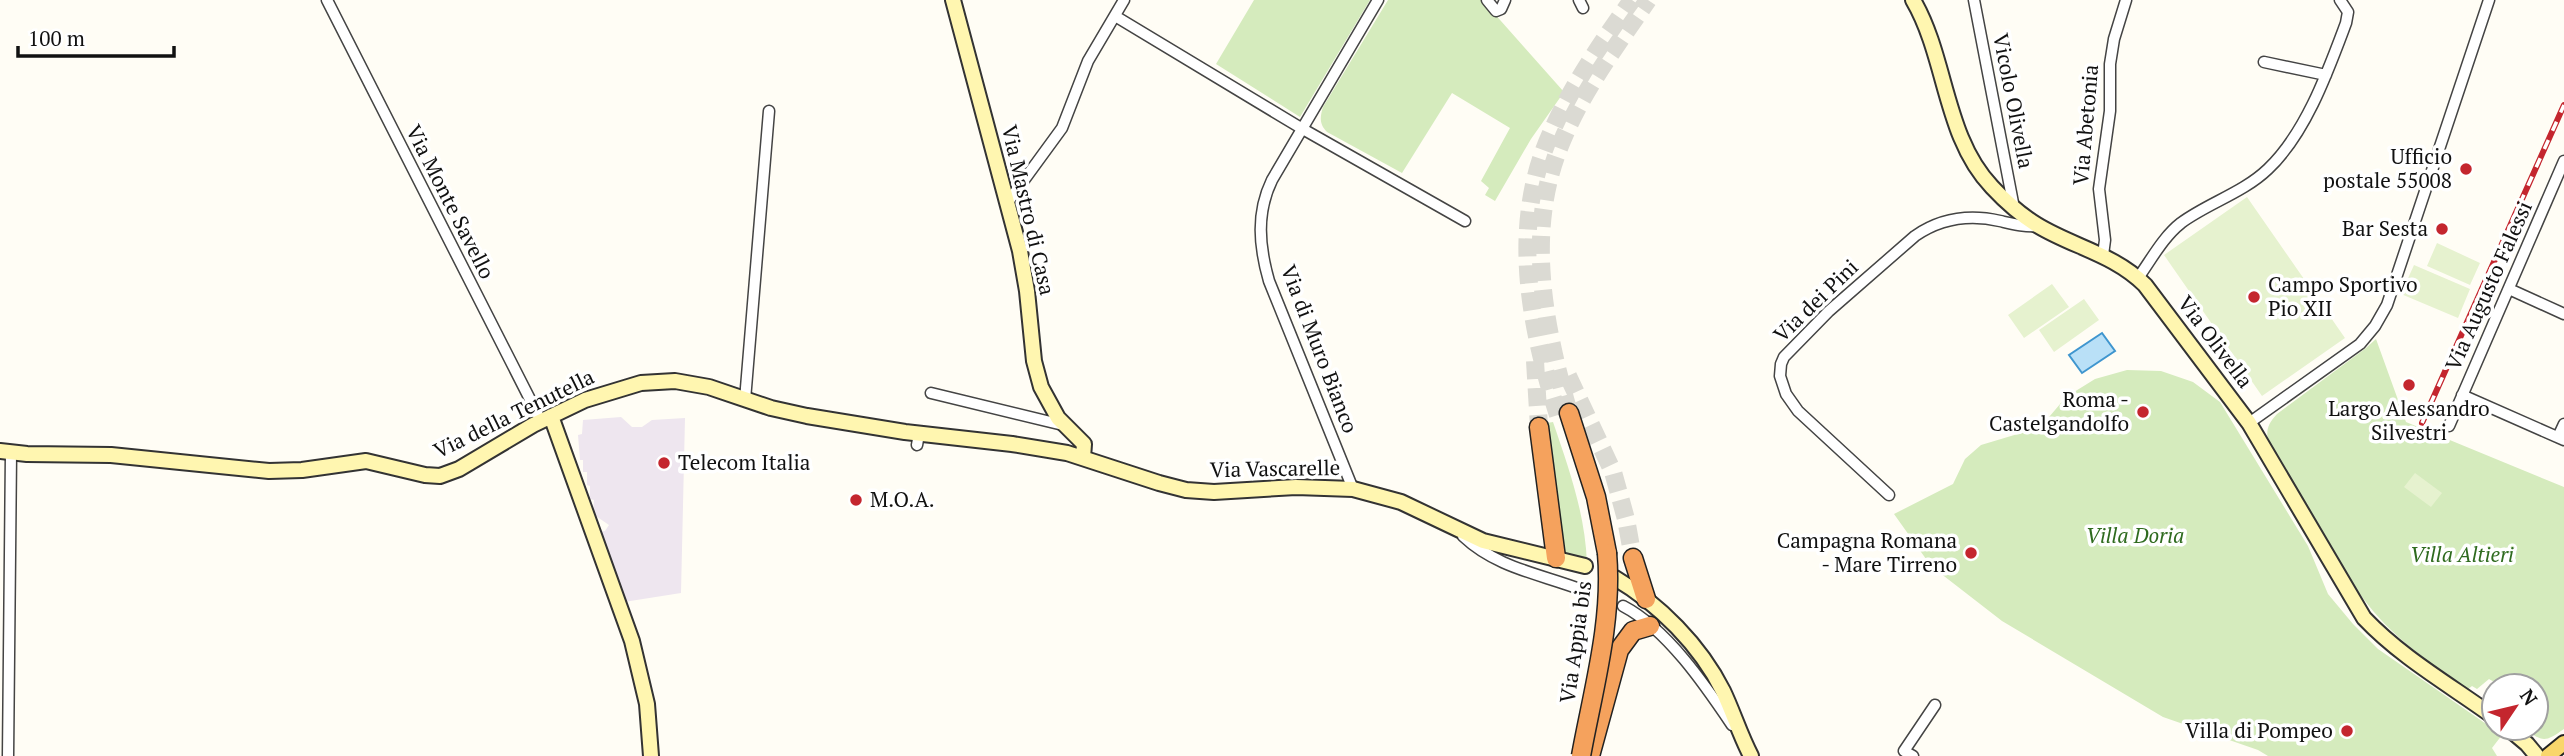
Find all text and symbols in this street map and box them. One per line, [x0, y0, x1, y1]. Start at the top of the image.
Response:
scale bar [18, 14, 173, 58]
text: 100 m [28, 24, 85, 52]
street label: Vicolo Olivella [1987, 31, 2041, 171]
street label: Via Abetonia [2066, 63, 2104, 186]
street label: Via Monte Savello [400, 120, 502, 283]
street label: Via Mastro di Casa [996, 122, 1062, 298]
place label: Ufficio postale 55008 [2323, 142, 2452, 194]
marker: Ufficio postale 55008 [2458, 161, 2474, 177]
street label: Via Augusto Falessi [2438, 197, 2538, 375]
place label: Bar Sesta [2342, 214, 2428, 242]
marker: Bar Sesta [2434, 221, 2450, 237]
street label: Via dei Pini [1767, 253, 1864, 348]
street label: Via di Muro Bianco [1275, 261, 1365, 437]
place label: Campo Sportivo Pio XII [2268, 270, 2418, 322]
marker: Campo Sportivo Pio XII [2246, 289, 2262, 305]
street label: Via Olivella [2172, 290, 2260, 394]
street label: Via della Tenutella [429, 362, 599, 464]
marker: Largo Alessandro Silvestri [2401, 377, 2417, 393]
place label: Roma - Castelgandolfo [1989, 385, 2129, 437]
place label: Largo Alessandro Silvestri [2328, 394, 2490, 446]
marker: Roma - Castelgandolfo [2135, 404, 2151, 420]
place label: Telecom Italia [678, 448, 811, 476]
street label: Via Vascarelle [1210, 453, 1340, 483]
marker: Telecom Italia [656, 455, 672, 471]
place label: M.O.A. [870, 485, 935, 513]
marker: M.O.A. [848, 492, 864, 508]
park label: Villa Doria [2086, 521, 2184, 549]
place label: Campagna Romana - Mare Tirreno [1777, 526, 1957, 578]
park label: Villa Altieri [2410, 540, 2514, 568]
marker: Campagna Romana - Mare Tirreno [1963, 545, 1979, 561]
street label: Via Appia bis [1553, 579, 1597, 705]
north arrow [2480, 672, 2550, 742]
text: N [2515, 684, 2544, 711]
place label: Villa di Pompeo [2185, 716, 2333, 744]
marker: Villa di Pompeo [2339, 723, 2355, 739]

